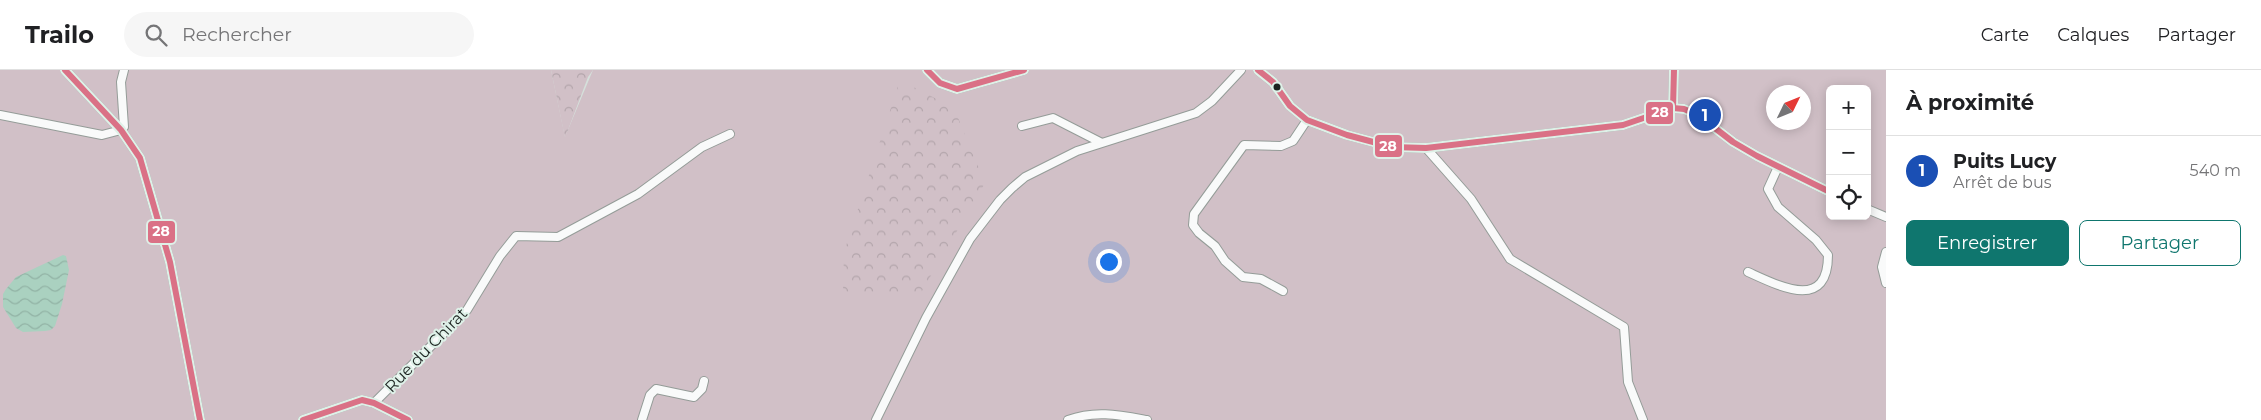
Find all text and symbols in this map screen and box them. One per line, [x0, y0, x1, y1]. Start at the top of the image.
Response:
search box [124, 12, 474, 57]
text: Trailo [25, 20, 94, 49]
icon: search [142, 21, 170, 49]
text: Rechercher [182, 23, 292, 46]
text: Carte [1981, 24, 2029, 46]
text: Calques [2057, 24, 2129, 46]
text: Partager [2157, 24, 2236, 46]
unlabelled marker [1272, 82, 1282, 92]
north arrow [1766, 85, 1811, 130]
map controls [1826, 85, 1871, 220]
button: + [1826, 85, 1871, 130]
text: À proximité [1906, 90, 2034, 115]
pin: 1 [1689, 96, 1721, 134]
line badge: 28 [1645, 101, 1674, 125]
text: 28 [1651, 103, 1669, 121]
button: − [1826, 130, 1871, 175]
line badge: 28 [1374, 134, 1403, 158]
text: 28 [1379, 137, 1397, 155]
text: Puits Lucy [1953, 150, 2056, 173]
text: 1 [1919, 161, 1925, 180]
text: 540 m [2190, 161, 2241, 180]
text: Arrêt de bus [1953, 173, 2051, 192]
button: locate [1826, 175, 1871, 220]
line badge: 28 [147, 220, 176, 244]
button: Enregistrer [1906, 220, 2069, 266]
button: Partager [2079, 220, 2241, 266]
text: 28 [152, 222, 170, 240]
your location [1096, 249, 1122, 275]
street label: Rue du Chirat [381, 303, 471, 396]

